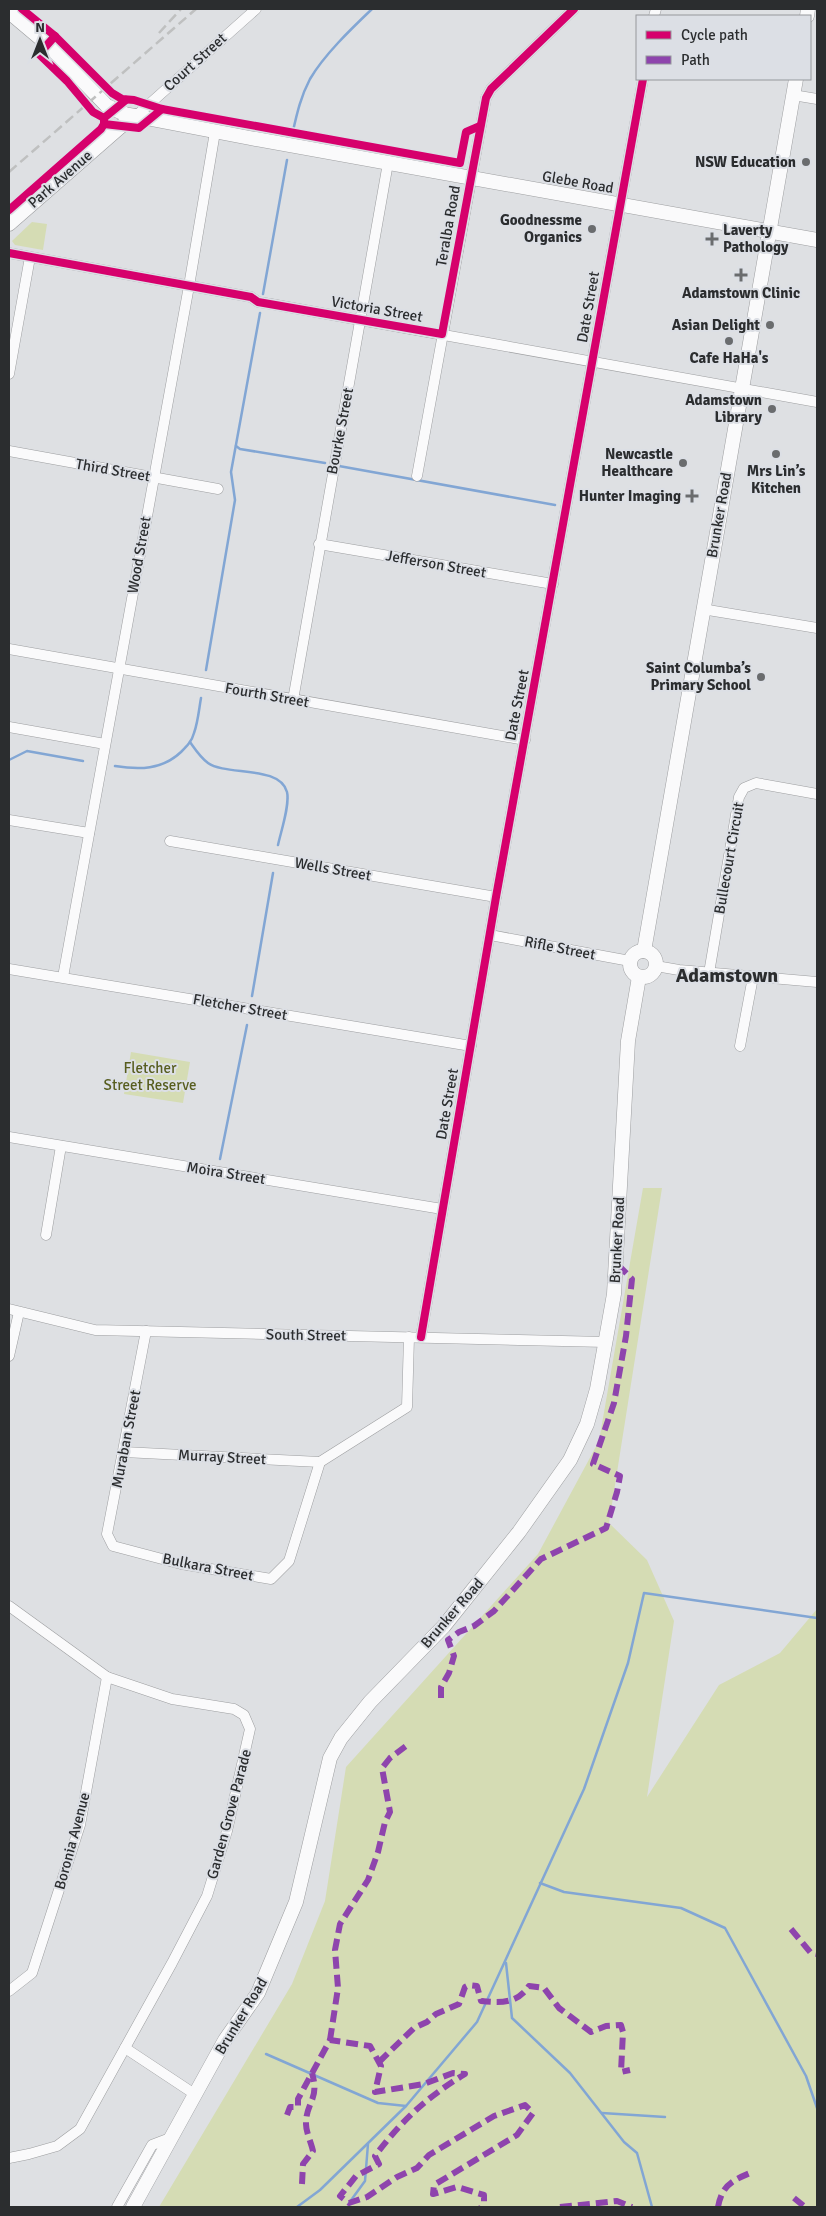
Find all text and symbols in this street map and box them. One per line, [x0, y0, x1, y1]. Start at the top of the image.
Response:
north arrow [15, 15, 65, 65]
legend [636, 15, 811, 80]
text: N [35, 19, 45, 36]
text: Cycle path [681, 26, 748, 44]
street label: Court Street [160, 29, 230, 95]
text: Path [681, 51, 710, 69]
street label: Park Avenue [24, 146, 96, 212]
place label: NSW Education [695, 153, 796, 171]
marker: NSW Education [800, 156, 812, 168]
street label: Glebe Road [541, 167, 615, 197]
street label: Teralba Road [432, 184, 464, 268]
place label: Goodnessme Organics [500, 211, 582, 246]
place label: Laverty Pathology [723, 221, 789, 256]
marker: Goodnessme Organics [586, 223, 598, 235]
marker: Laverty Pathology [705, 232, 719, 246]
marker: Adamstown Clinic [734, 268, 748, 282]
street label: Date Street [573, 270, 603, 344]
place label: Adamstown Clinic [682, 284, 800, 302]
street label: Victoria Street [330, 292, 424, 326]
place label: Asian Delight [672, 316, 760, 334]
marker: Asian Delight [764, 319, 776, 331]
marker: Cafe HaHa's [723, 335, 735, 347]
place label: Cafe HaHa's [689, 349, 769, 367]
street label: Bourke Street [323, 386, 357, 476]
place label: Adamstown Library [685, 391, 763, 426]
marker: Adamstown Library [766, 403, 778, 415]
place label: Newcastle Healthcare [601, 445, 673, 480]
marker: Mrs Lin’s Kitchen [770, 448, 782, 460]
street label: Third Street [74, 455, 152, 485]
marker: Newcastle Healthcare [677, 457, 689, 469]
place label: Mrs Lin’s Kitchen [747, 462, 806, 497]
street label: Brunker Road [703, 471, 735, 559]
place label: Hunter Imaging [579, 487, 681, 505]
marker: Hunter Imaging [685, 489, 699, 503]
street label: Wood Street [123, 515, 155, 595]
street label: Jefferson Street [384, 546, 488, 582]
place label: Saint Columba’s Primary School [646, 659, 751, 694]
street label: Date Street [501, 668, 533, 742]
marker: Saint Columba’s Primary School [755, 671, 767, 683]
street label: Fourth Street [224, 679, 310, 711]
street label: Bullecourt Circuit [710, 801, 748, 915]
street label: Wells Street [293, 853, 373, 885]
street label: Rifle Street [523, 932, 597, 964]
district label: Adamstown [676, 963, 778, 988]
street label: Fletcher Street [191, 990, 289, 1024]
park label: Fletcher Street Reserve [104, 1059, 196, 1094]
street label: Date Street [432, 1067, 462, 1141]
street label: Moira Street [185, 1158, 267, 1188]
street label: Brunker Road [606, 1196, 628, 1284]
street label: South Street [266, 1325, 346, 1345]
street label: Muraban Street [108, 1388, 144, 1490]
street label: Murray Street [178, 1446, 266, 1468]
street label: Bulkara Street [161, 1549, 255, 1585]
street label: Brunker Road [417, 1574, 487, 1652]
street label: Garden Grove Parade [203, 1747, 255, 1881]
street label: Boronia Avenue [50, 1790, 94, 1892]
street label: Brunker Road [211, 1974, 271, 2058]

